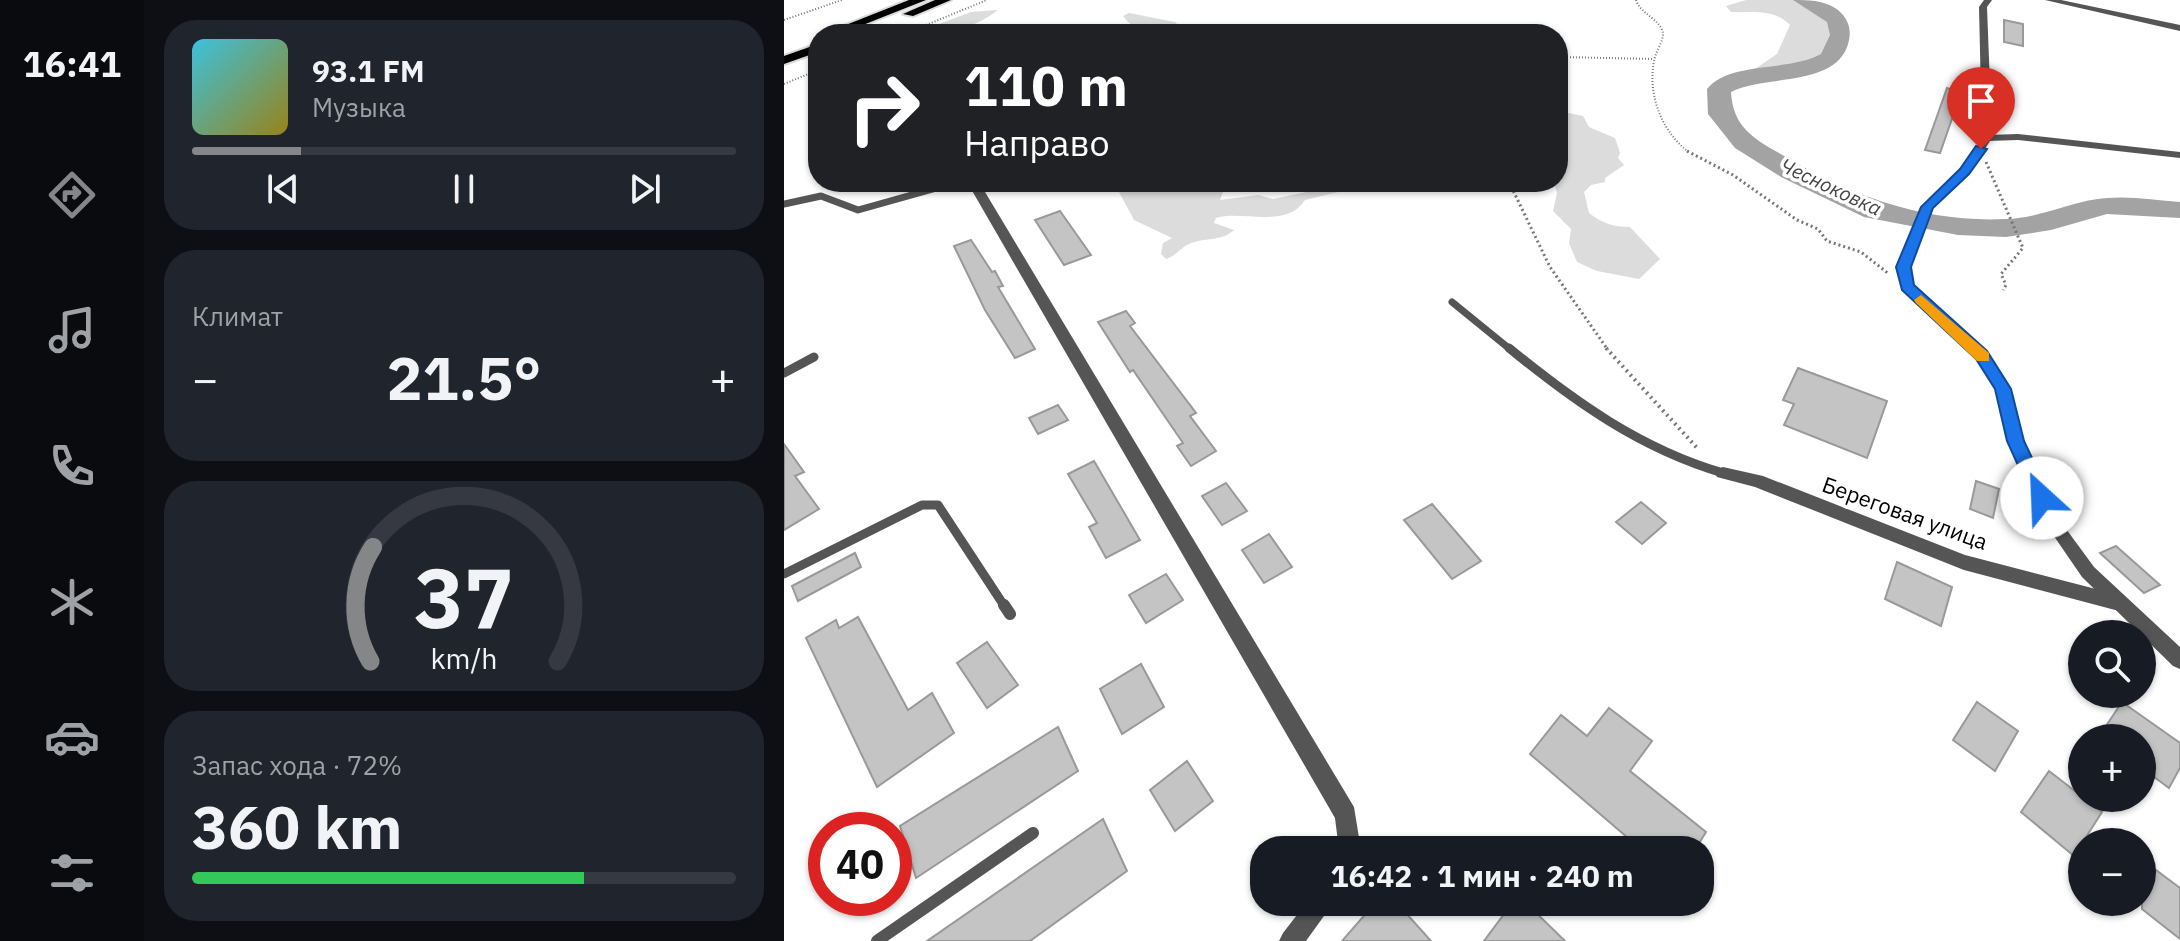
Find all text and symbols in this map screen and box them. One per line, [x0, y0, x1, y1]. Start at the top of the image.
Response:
text: 16:41 [23, 40, 121, 87]
text: 110 m [964, 49, 1128, 121]
text: 93.1 FM [312, 51, 425, 90]
icon: right [832, 56, 936, 160]
pin [1947, 67, 2015, 149]
icon: arrive [1959, 79, 2003, 123]
text: Музыка [312, 90, 406, 124]
text: Направо [964, 119, 1110, 166]
water label: Чесноковка [1776, 151, 1886, 222]
icon: directions [44, 167, 100, 223]
icon: previous [261, 167, 305, 211]
icon: pause [442, 167, 486, 211]
icon: next [623, 167, 667, 211]
text: Климат [192, 299, 283, 333]
icon: music [44, 302, 100, 358]
text: 21.5° [387, 338, 541, 417]
text: − [192, 350, 218, 407]
text: + [710, 350, 736, 407]
icon: phone [44, 438, 100, 494]
position arrow [2000, 456, 2084, 540]
street label: Береговая улица [1818, 469, 1992, 556]
text: 37 [414, 542, 514, 650]
icon: climate [44, 574, 100, 630]
map controls [2068, 620, 2156, 916]
button: search [2068, 620, 2156, 708]
text: km/h [430, 640, 498, 677]
icon: car [44, 709, 100, 765]
button: + [2068, 724, 2156, 812]
text: Запас хода · 72% [192, 748, 402, 782]
text: 360 km [192, 787, 402, 866]
speed limit sign: 40 [808, 812, 912, 916]
button: − [2068, 828, 2156, 916]
icon: filters [44, 845, 100, 901]
text: 16:42 · 1 мин · 240 m [1330, 856, 1634, 895]

